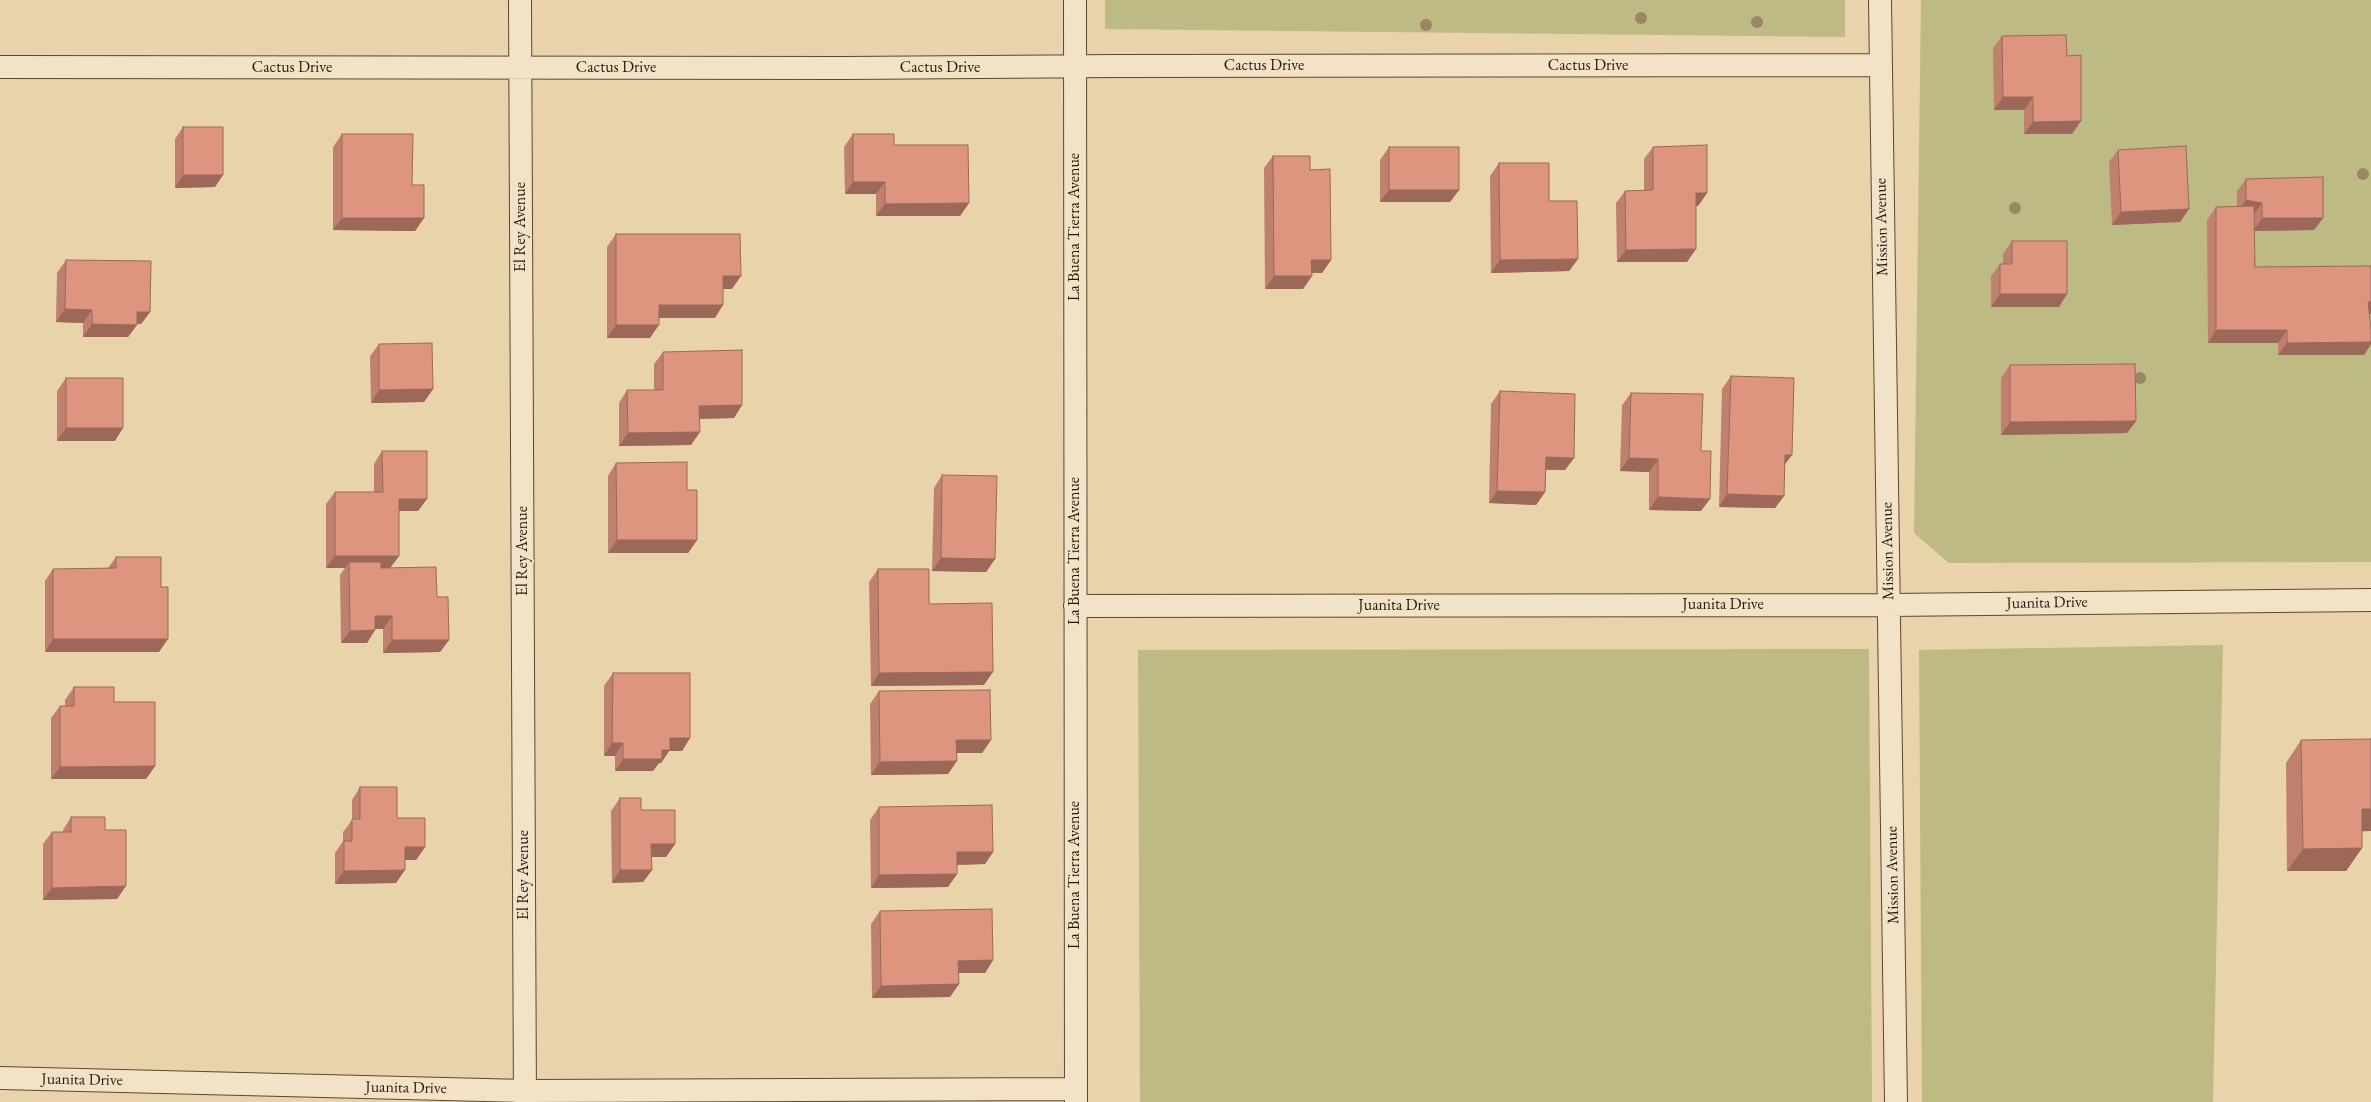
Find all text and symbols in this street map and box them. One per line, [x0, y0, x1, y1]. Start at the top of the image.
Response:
street label: Cactus Drive [1224, 56, 1304, 76]
street label: Cactus Drive [1548, 56, 1628, 76]
street label: Cactus Drive [252, 58, 332, 78]
street label: Cactus Drive [576, 58, 656, 78]
street label: Cactus Drive [900, 58, 980, 78]
street label: La Buena Tierra Avenue [1065, 153, 1085, 301]
street label: Mission Avenue [1872, 178, 1892, 276]
street label: El Rey Avenue [511, 182, 531, 272]
street label: La Buena Tierra Avenue [1065, 477, 1085, 625]
street label: Mission Avenue [1878, 502, 1898, 600]
street label: El Rey Avenue [513, 506, 533, 596]
street label: Juanita Drive [2006, 593, 2088, 613]
street label: Juanita Drive [1682, 595, 1764, 615]
street label: Juanita Drive [1358, 596, 1440, 616]
street label: La Buena Tierra Avenue [1065, 801, 1085, 949]
street label: Mission Avenue [1883, 826, 1903, 924]
street label: El Rey Avenue [514, 830, 534, 920]
street label: Juanita Drive [41, 1070, 123, 1090]
street label: Juanita Drive [365, 1078, 447, 1098]

